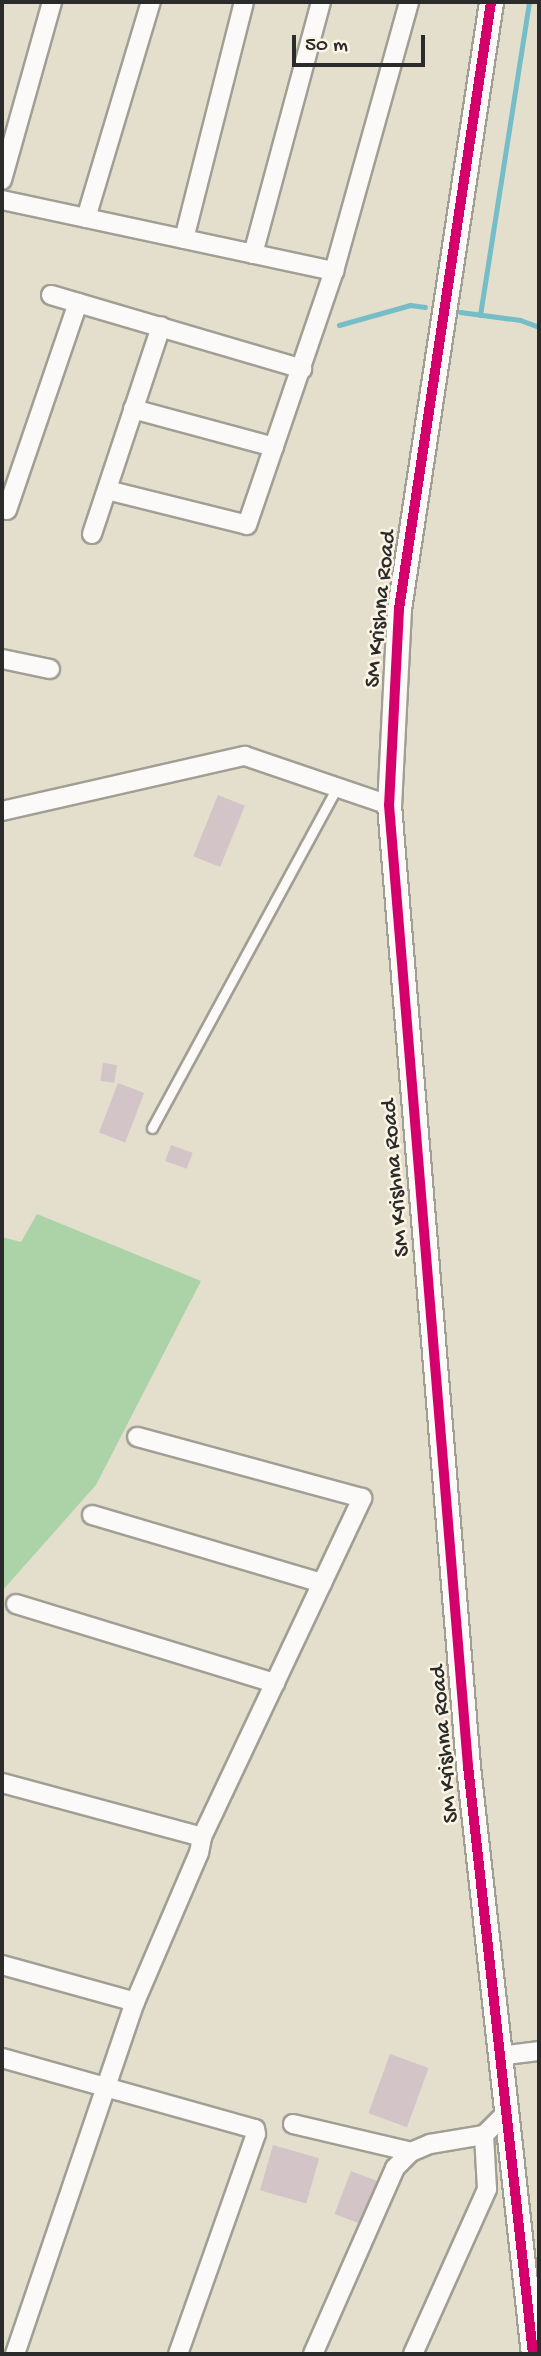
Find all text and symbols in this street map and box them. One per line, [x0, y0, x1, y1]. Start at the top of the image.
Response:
scale bar [296, 21, 429, 65]
text: 50 m [305, 34, 348, 59]
street label: SM Krishna Road [360, 529, 404, 689]
street label: SM Krishna Road [376, 1098, 418, 1258]
street label: SM Krishna Road [425, 1664, 467, 1824]

